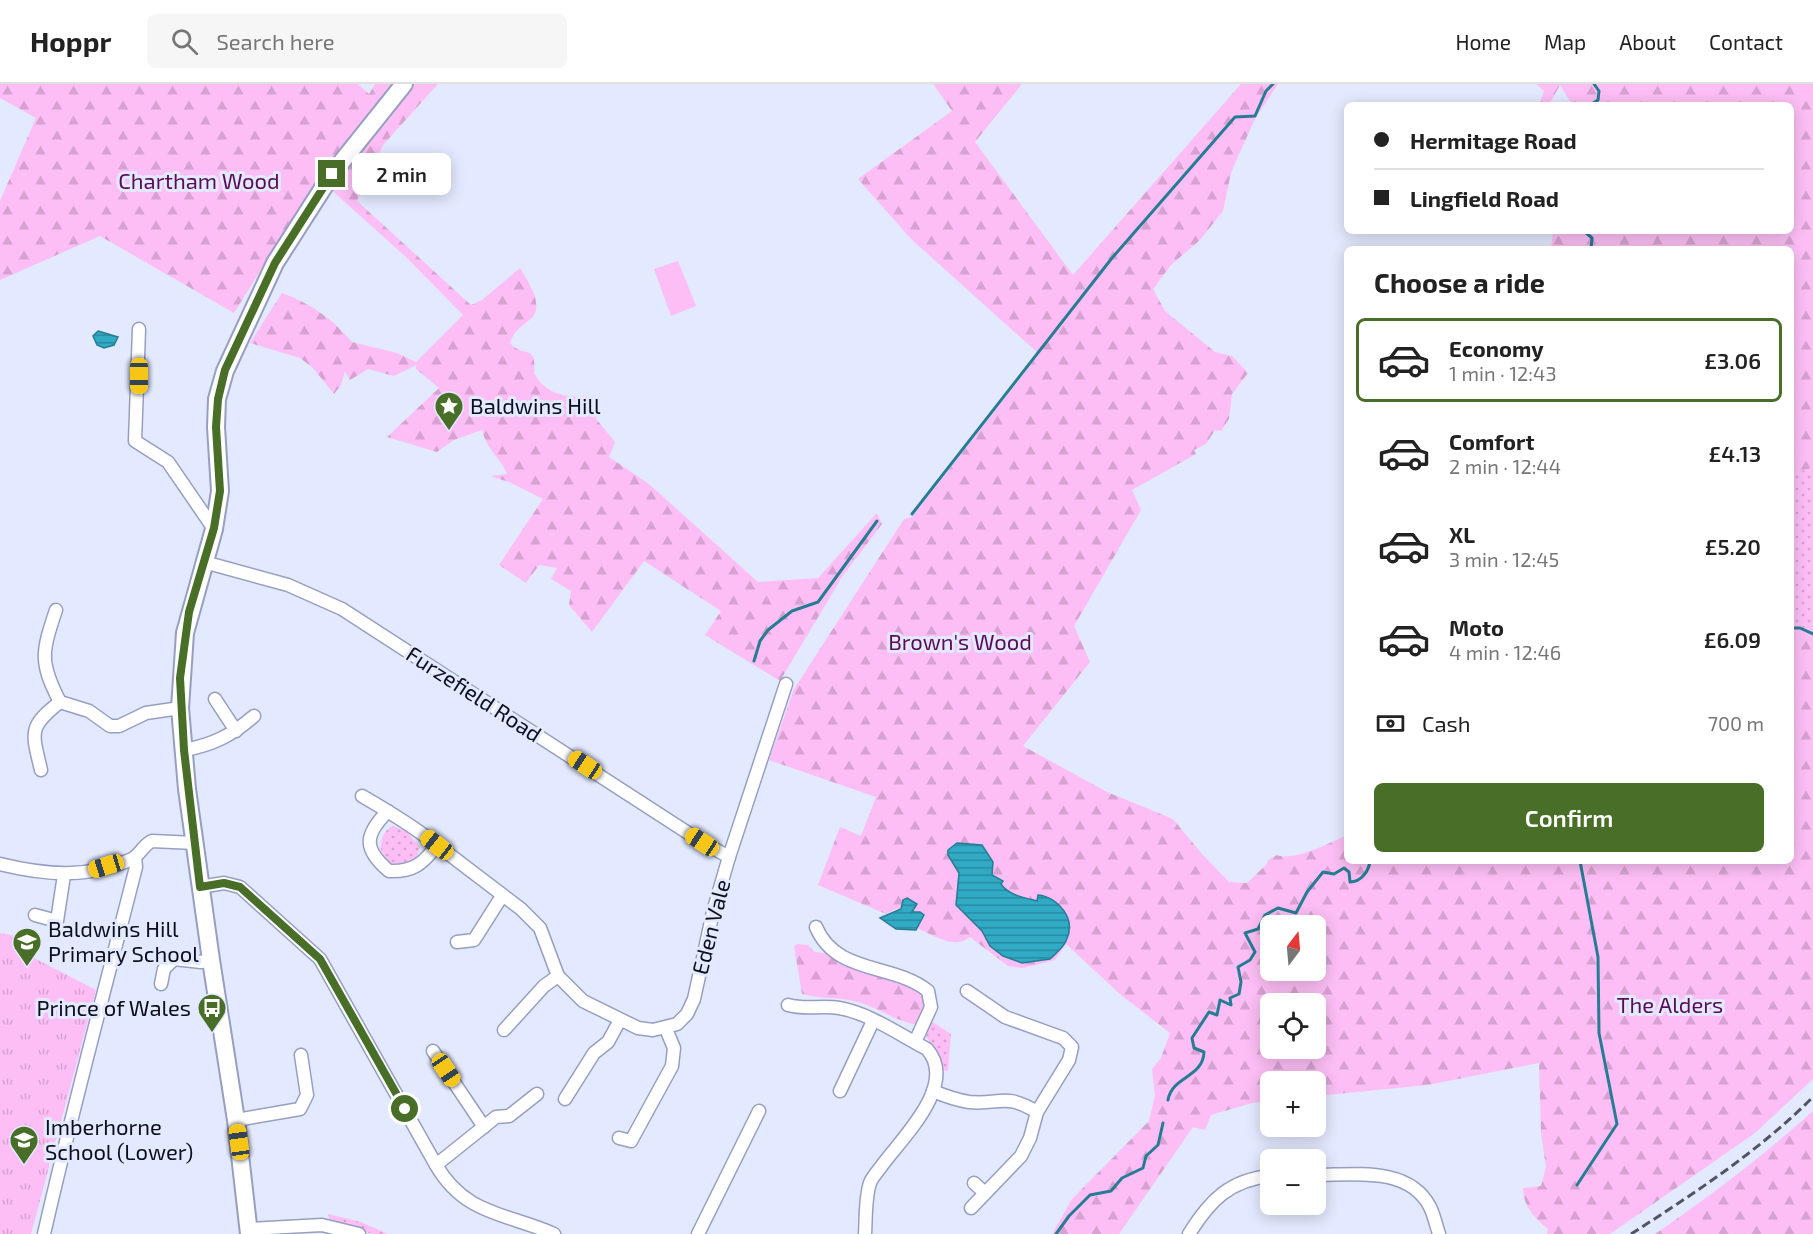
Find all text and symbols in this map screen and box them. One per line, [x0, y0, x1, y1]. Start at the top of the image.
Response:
search box [147, 14, 567, 68]
text: Hoppr [30, 24, 111, 58]
icon: search [168, 25, 201, 58]
text: Search here [216, 28, 335, 54]
text: Home [1455, 29, 1511, 54]
text: Map [1544, 29, 1586, 54]
text: About [1619, 29, 1676, 54]
text: Contact [1709, 29, 1783, 54]
text: Hermitage Road [1410, 127, 1577, 153]
callout: 2 min [353, 153, 452, 195]
route end [318, 160, 345, 187]
text: 2 min [376, 162, 427, 186]
park label: Chartham Wood [118, 167, 280, 193]
text: Lingfield Road [1410, 185, 1559, 211]
text: Choose a ride [1374, 266, 1545, 298]
icon: car [1377, 333, 1431, 387]
text: Economy [1449, 335, 1544, 361]
text: £3.06 [1704, 347, 1761, 373]
car [130, 358, 148, 394]
text: 1 min · 12:43 [1449, 361, 1557, 385]
place icon: Baldwins Hill [433, 390, 465, 432]
place label: Baldwins Hill [470, 392, 601, 418]
icon: car [1377, 426, 1431, 480]
text: Comfort [1449, 428, 1534, 454]
text: £4.13 [1709, 440, 1761, 466]
text: 2 min · 12:44 [1449, 454, 1561, 478]
icon: car [1377, 519, 1431, 573]
text: XL [1449, 521, 1475, 547]
text: £5.20 [1705, 533, 1761, 559]
text: 3 min · 12:45 [1449, 547, 1559, 571]
icon: car [1377, 612, 1431, 666]
text: Moto [1449, 614, 1504, 640]
text: £6.09 [1704, 626, 1761, 652]
park label: Brown's Wood [888, 628, 1032, 654]
street label: Furzefield Road [402, 640, 547, 746]
text: 4 min · 12:46 [1449, 640, 1561, 664]
icon: cash [1374, 707, 1407, 740]
text: Cash [1422, 710, 1471, 736]
text: 700 m [1708, 711, 1764, 735]
car [565, 748, 605, 782]
button: Confirm [1374, 783, 1764, 852]
car [682, 825, 722, 859]
car [417, 827, 457, 863]
car [86, 852, 126, 880]
street label: Eden Vale [686, 877, 734, 977]
place label: Baldwins Hill Primary School [48, 915, 199, 966]
north arrow [1260, 915, 1326, 981]
map controls [1260, 915, 1326, 1215]
school or university icon: Baldwins Hill Primary School [11, 926, 43, 968]
park label: The Alders [1617, 991, 1723, 1017]
bus stop icon: Prince of Wales [196, 992, 228, 1034]
button: locate [1260, 993, 1326, 1059]
place label: Prince of Wales [36, 994, 191, 1020]
car [428, 1050, 464, 1090]
button: + [1260, 1071, 1326, 1137]
route start [391, 1095, 418, 1122]
place label: Imberhorne School (Lower) [45, 1113, 193, 1164]
car [228, 1123, 250, 1161]
school or university icon: Imberhorne School (Lower) [8, 1124, 40, 1166]
button: − [1260, 1149, 1326, 1215]

